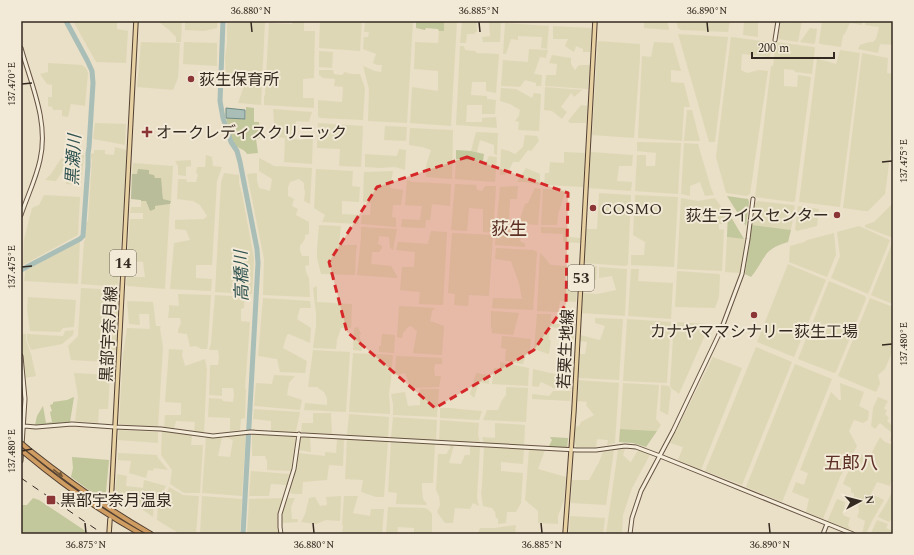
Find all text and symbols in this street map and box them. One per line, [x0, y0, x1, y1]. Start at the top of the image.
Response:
text: 36.880°N [231, 3, 271, 19]
text: 36.885°N [459, 3, 499, 19]
text: 36.890°N [687, 3, 727, 19]
scale bar [752, 34, 834, 60]
text: 200 m [758, 39, 789, 58]
text: 137.470°E [4, 62, 20, 106]
place label: 荻生保育所 [199, 68, 279, 92]
marker: 荻生保育所 [186, 74, 196, 84]
place label: オークレディスクリニック [156, 121, 347, 145]
marker: オークレディスクリニック [141, 126, 153, 138]
water label: 黒瀬川 [60, 132, 88, 186]
text: 137.475°E [896, 139, 912, 183]
place label: COSMO [601, 197, 662, 221]
marker: COSMO [588, 203, 598, 213]
place label: 荻生ライスセンター [685, 204, 829, 228]
marker: 荻生ライスセンター [832, 210, 842, 220]
district label: 荻生 [491, 216, 527, 243]
text: 137.475°E [4, 245, 20, 289]
water label: 高橋川 [229, 248, 255, 302]
road number: 14 [110, 250, 136, 276]
road number: 53 [568, 265, 594, 291]
street label: 黒部宇奈月線 [95, 285, 123, 383]
street label: 若栗生地線 [552, 308, 580, 390]
marker: カナヤママシナリー荻生工場 [749, 310, 759, 320]
place label: カナヤママシナリー荻生工場 [650, 320, 858, 344]
text: 137.480°E [896, 322, 912, 366]
text: 137.480°E [4, 429, 20, 473]
district label: 五郎八 [824, 450, 878, 477]
one-way arrow [53, 469, 64, 477]
north arrow [840, 481, 880, 521]
place label: 黒部宇奈月温泉 [60, 489, 172, 513]
marker: 黒部宇奈月温泉 [45, 494, 57, 506]
text: N [860, 494, 878, 505]
text: 36.875°N [66, 537, 106, 553]
text: 36.880°N [294, 537, 334, 553]
text: 36.885°N [522, 537, 562, 553]
text: 36.890°N [750, 537, 790, 553]

